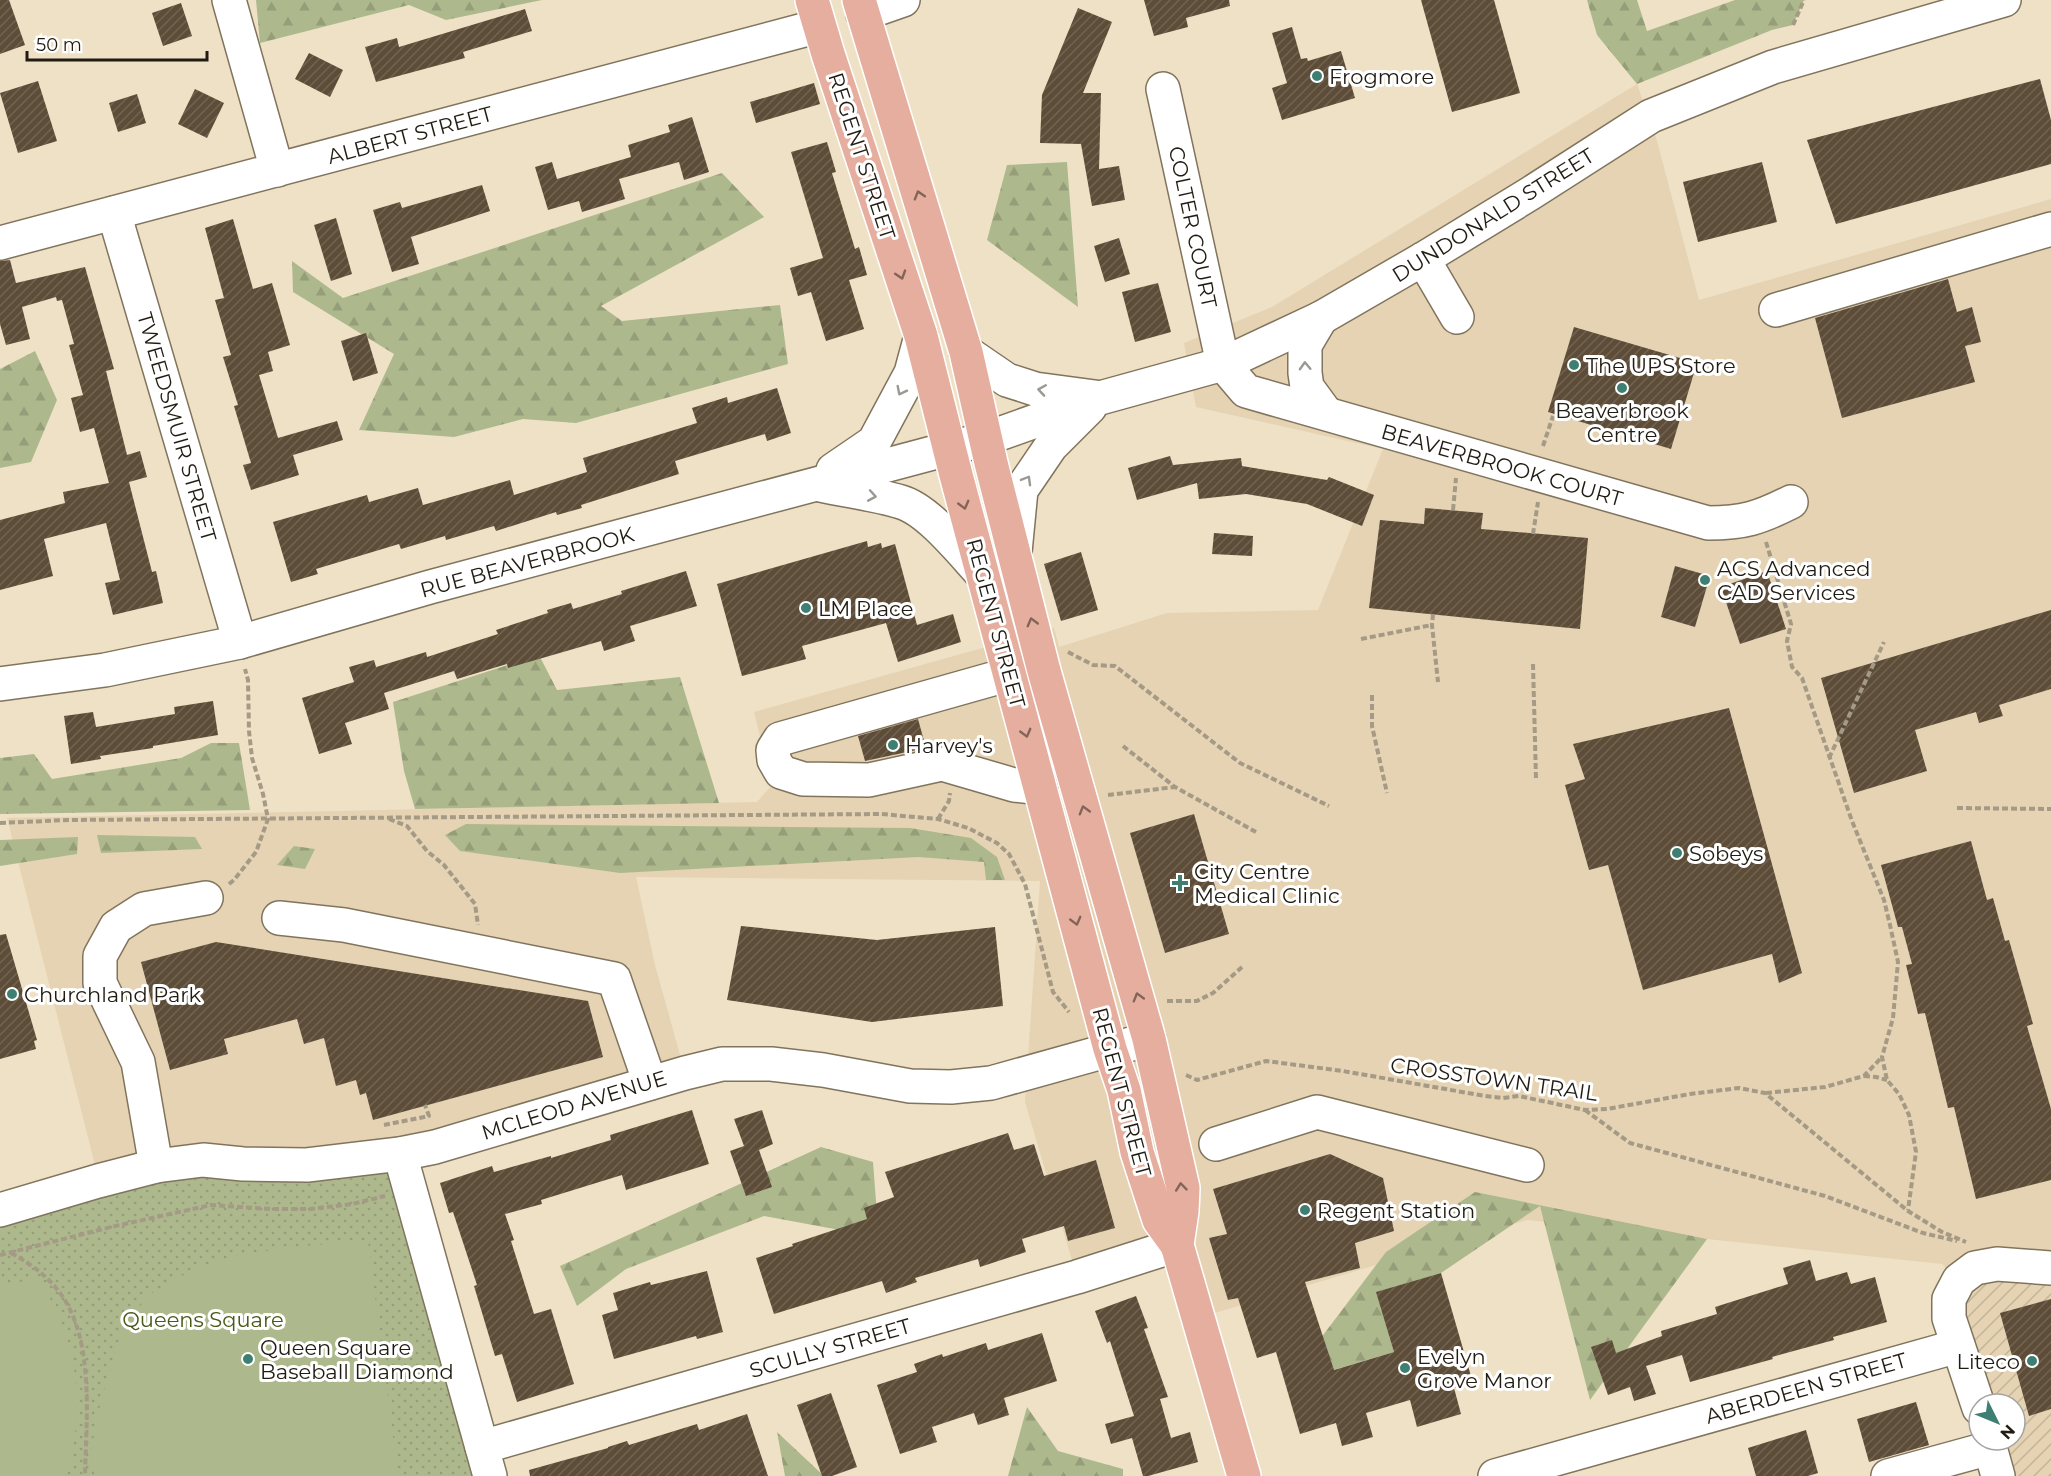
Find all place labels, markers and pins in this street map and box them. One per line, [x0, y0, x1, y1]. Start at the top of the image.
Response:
place label: Frogmore [1329, 64, 1434, 89]
marker: Frogmore [1310, 69, 1324, 83]
place label: The UPS Store [1586, 353, 1736, 378]
marker: The UPS Store [1567, 358, 1581, 372]
marker: Beaverbrook Centre [1615, 381, 1629, 395]
place label: Beaverbrook Centre [1555, 398, 1689, 447]
place label: ACS Advanced CAD Services [1717, 556, 1870, 605]
marker: ACS Advanced CAD Services [1698, 573, 1712, 587]
place label: LM Place [818, 596, 913, 621]
marker: LM Place [799, 601, 813, 615]
place label: Harvey's [905, 733, 993, 758]
marker: Harvey's [886, 738, 900, 752]
place label: Sobeys [1689, 841, 1763, 866]
marker: Sobeys [1670, 846, 1684, 860]
place label: City Centre Medical Clinic [1194, 859, 1340, 908]
marker: City Centre Medical Clinic [1171, 874, 1189, 892]
place label: Churchland Park [24, 982, 202, 1007]
marker: Churchland Park [5, 987, 19, 1001]
place label: Regent Station [1317, 1198, 1475, 1223]
marker: Regent Station [1298, 1203, 1312, 1217]
place label: Queen Square Baseball Diamond [260, 1335, 454, 1384]
place label: Evelyn Grove Manor [1417, 1344, 1552, 1393]
place label: Liteco [1957, 1349, 2020, 1374]
marker: Queen Square Baseball Diamond [241, 1352, 255, 1366]
marker: Liteco [2025, 1354, 2039, 1368]
marker: Evelyn Grove Manor [1398, 1361, 1412, 1375]

